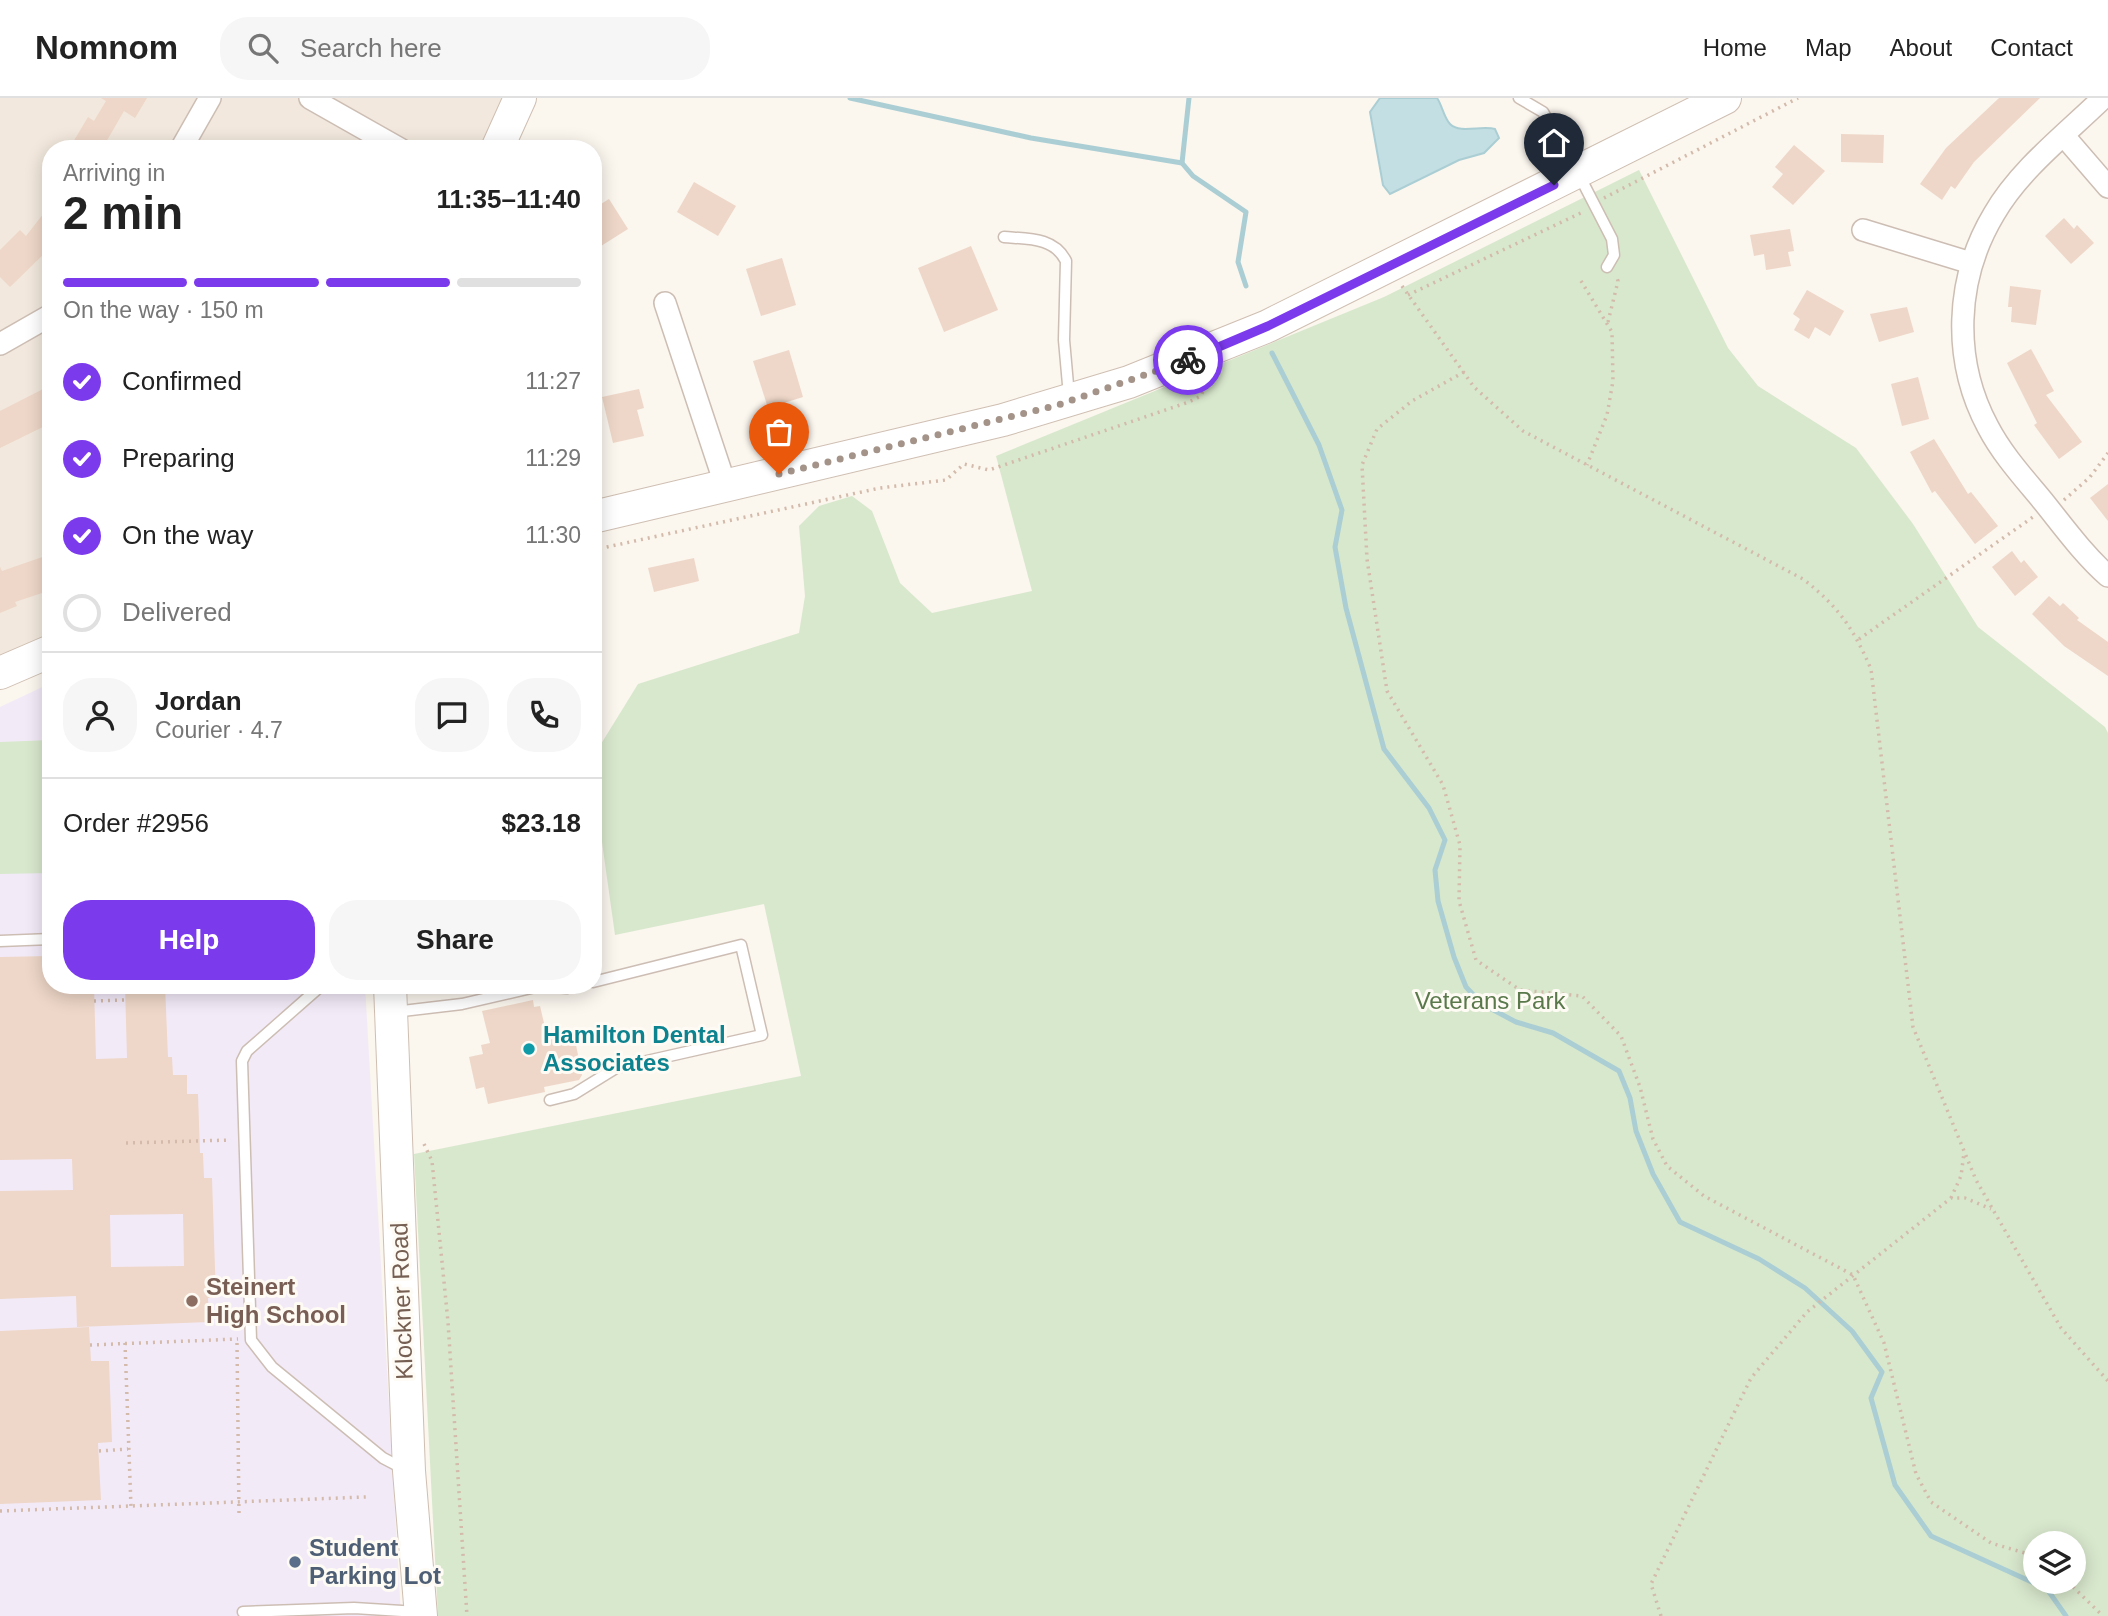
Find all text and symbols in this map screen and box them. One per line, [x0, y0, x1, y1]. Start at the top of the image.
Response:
search box [220, 17, 710, 80]
text: Nomnom [35, 29, 178, 66]
icon: search [244, 29, 282, 67]
text: Search here [300, 33, 442, 63]
text: Home [1703, 34, 1767, 61]
text: Map [1805, 34, 1852, 61]
text: About [1890, 34, 1952, 61]
text: Contact [1990, 34, 2073, 61]
pin [1524, 113, 1584, 185]
icon: home [1535, 124, 1573, 162]
text: Arriving in [63, 160, 165, 186]
text: 11:35–11:40 [436, 184, 581, 214]
text: 2 min [63, 187, 183, 239]
text: On the way · 150 m [63, 297, 264, 323]
courier [1153, 325, 1223, 395]
icon: bike [1169, 341, 1207, 379]
icon: check [63, 363, 101, 401]
text: Confirmed [122, 366, 242, 396]
text: 11:27 [525, 368, 581, 394]
pin [749, 402, 809, 474]
icon: bag [760, 413, 798, 451]
icon: check [63, 440, 101, 478]
text: Preparing [122, 443, 235, 473]
text: 11:29 [525, 445, 581, 471]
icon: check [63, 517, 101, 555]
text: On the way [122, 520, 254, 550]
text: 11:30 [525, 522, 581, 548]
text: Delivered [122, 597, 232, 627]
button: person [63, 678, 137, 752]
button: chat [415, 678, 489, 752]
button: phone [507, 678, 581, 752]
text: Jordan [155, 686, 242, 716]
text: Courier · 4.7 [155, 717, 283, 743]
text: Order #2956 [63, 808, 209, 838]
text: $23.18 [501, 808, 581, 838]
button: Help [63, 900, 315, 980]
button: Share [329, 900, 581, 980]
park label: Veterans Park [1415, 987, 1566, 1014]
place label: Hamilton Dental Associates [543, 1021, 726, 1076]
marker: Hamilton Dental Associates [521, 1041, 537, 1057]
street label: Klockner Road [385, 1222, 418, 1380]
place label: Steinert High School [206, 1273, 346, 1328]
marker: Steinert High School [184, 1293, 200, 1309]
map controls [2023, 1531, 2086, 1594]
button: layers [2023, 1531, 2086, 1594]
place label: Student Parking Lot [309, 1534, 441, 1589]
marker: Student Parking Lot [287, 1554, 303, 1570]

